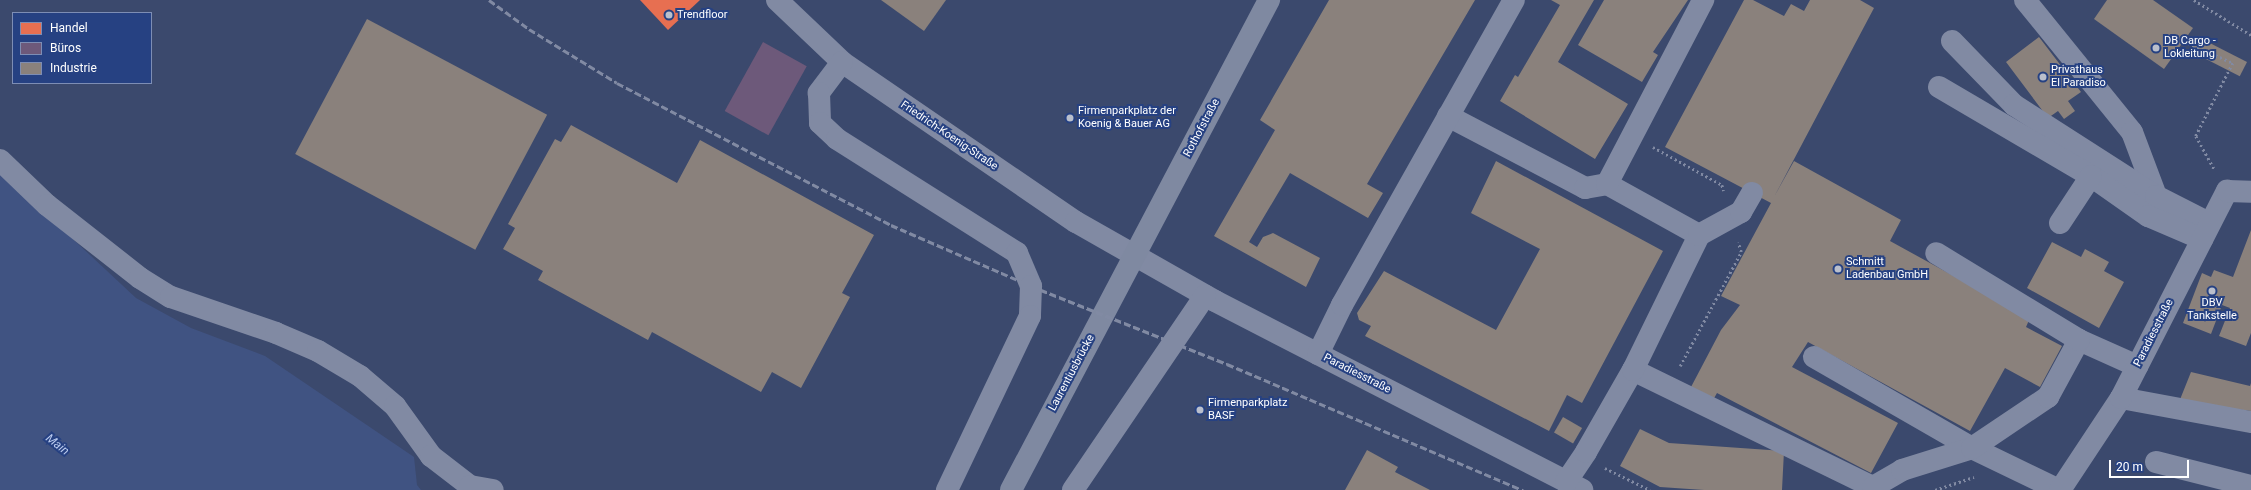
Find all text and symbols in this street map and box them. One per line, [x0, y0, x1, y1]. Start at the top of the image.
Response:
place label: Trendfloor [677, 8, 727, 22]
marker: Trendfloor [664, 10, 674, 20]
legend [12, 12, 152, 84]
text: Handel [50, 21, 88, 35]
place label: DB Cargo - Lokleitung [2164, 35, 2216, 61]
text: Büros [50, 41, 81, 55]
marker: DB Cargo - Lokleitung [2151, 43, 2161, 53]
text: Industrie [50, 61, 97, 75]
place label: Privathaus El Paradiso [2051, 64, 2106, 90]
marker: Privathaus El Paradiso [2038, 72, 2048, 82]
street label: Rothofstraße [1181, 97, 1223, 159]
street label: Friedrich-Koenig-Straße [898, 99, 1000, 173]
place label: Firmenparkplatz der Koenig & Bauer AG [1078, 105, 1176, 131]
marker: Firmenparkplatz der Koenig & Bauer AG [1065, 113, 1075, 123]
place label: Schmitt Ladenbau GmbH [1846, 256, 1928, 282]
marker: Schmitt Ladenbau GmbH [1833, 264, 1843, 274]
marker: DBV Tankstelle [2207, 286, 2217, 296]
street label: Paradiesstraße [2131, 297, 2177, 369]
place label: DBV Tankstelle [2187, 297, 2237, 323]
street label: Laurentiusbrücke [1046, 333, 1098, 413]
street label: Paradiesstraße [1321, 351, 1393, 397]
place label: Firmenparkplatz BASF [1208, 397, 1287, 423]
marker: Firmenparkplatz BASF [1195, 405, 1205, 415]
water label: Main [42, 431, 72, 459]
scale bar [2111, 452, 2191, 478]
text: 20 m [2116, 460, 2143, 474]

